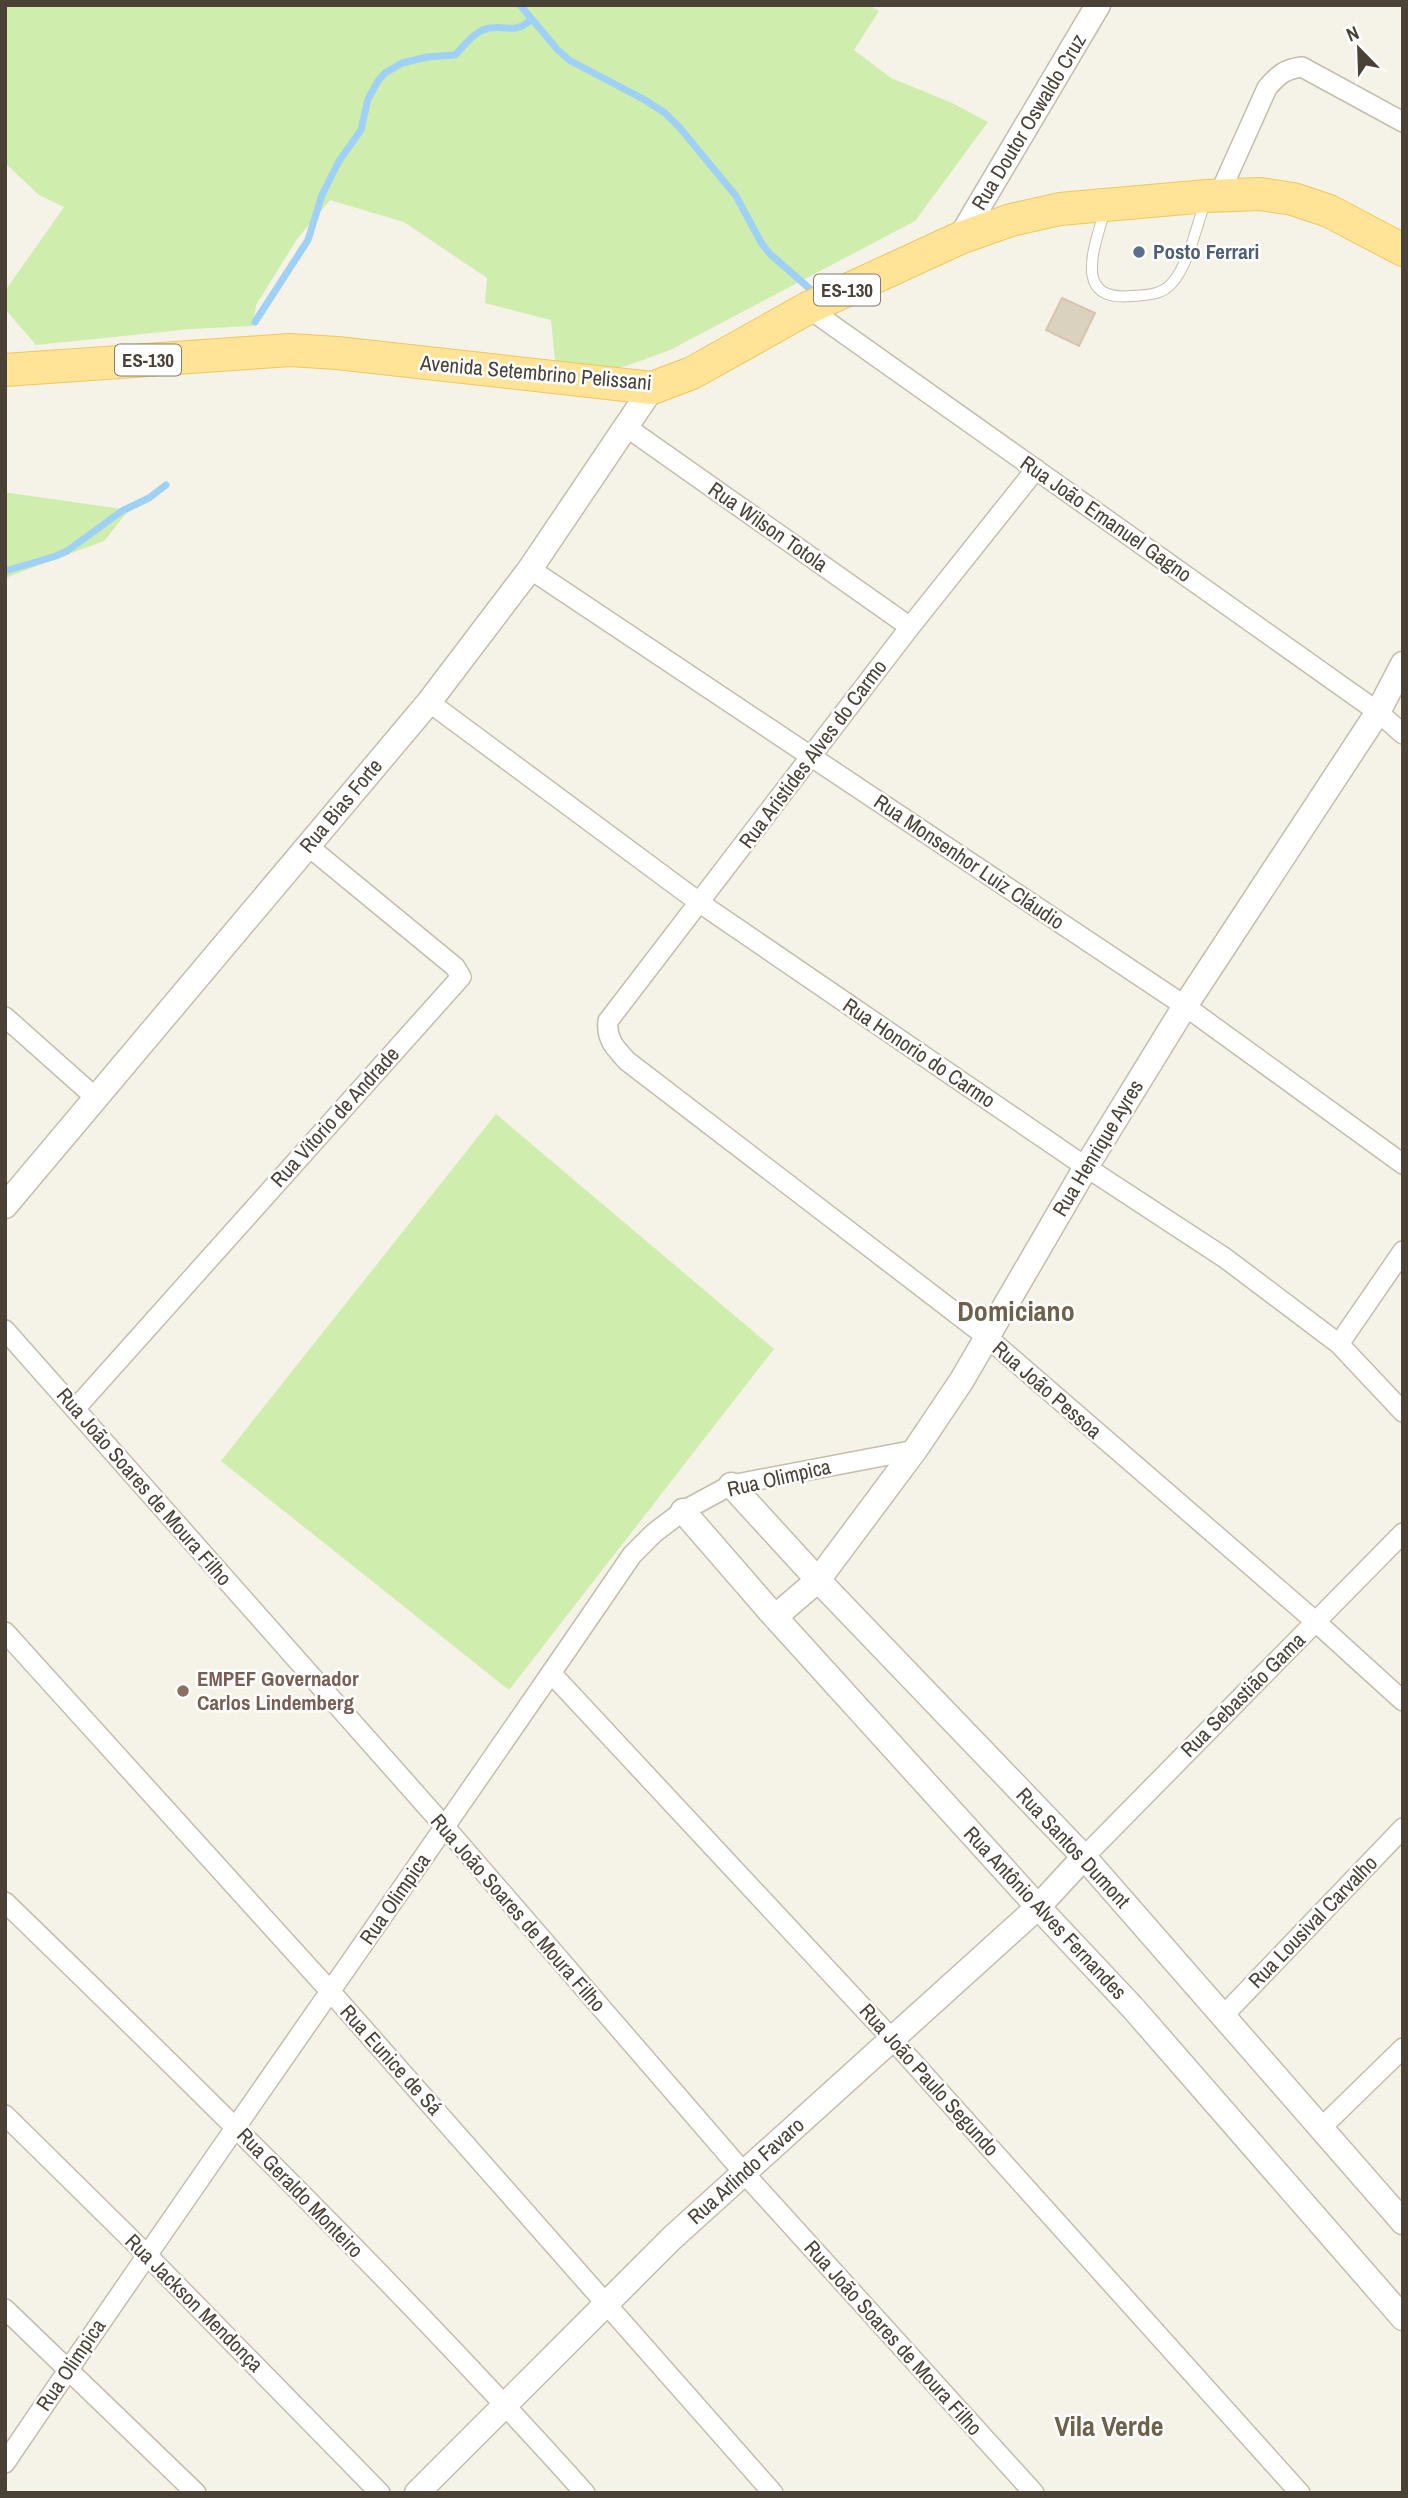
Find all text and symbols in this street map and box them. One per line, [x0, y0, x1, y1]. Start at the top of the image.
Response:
north arrow [1324, 14, 1394, 84]
text: N [1342, 19, 1363, 48]
street label: Rua Doutor Oswaldo Cruz [964, 28, 1093, 215]
place label: Posto Ferrari [1153, 237, 1259, 266]
marker: Posto Ferrari [1131, 244, 1147, 260]
road number: ES-130 [814, 274, 880, 306]
road number: ES-130 [115, 344, 181, 376]
street label: Avenida Setembrino Pelissani [418, 348, 653, 397]
street label: Rua João Emanuel Gagno [1015, 449, 1198, 589]
street label: Rua Wilson Totola [703, 475, 834, 579]
street label: Rua Aristides Alves do Carmo [732, 653, 893, 854]
street label: Rua Bias Forte [293, 752, 389, 859]
street label: Rua Monsenhor Luiz Cláudio [868, 787, 1070, 936]
street label: Rua Honorio do Carmo [837, 991, 1001, 1114]
street label: Rua Vitorio de Andrade [264, 1040, 406, 1193]
street label: Rua Henrique Ayres [1045, 1074, 1150, 1222]
district label: Domiciano [957, 1292, 1075, 1330]
street label: Rua João Pessoa [987, 1334, 1108, 1445]
street label: Rua João Soares de Moura Filho [50, 1381, 239, 1592]
street label: Rua Olimpica [724, 1451, 834, 1503]
street label: Rua Sebastião Gama [1174, 1626, 1312, 1763]
place label: EMPEF Governador Carlos Lindemberg [197, 1664, 359, 1717]
marker: EMPEF Governador Carlos Lindemberg [175, 1683, 191, 1699]
street label: Rua Santos Dumont [1010, 1781, 1137, 1914]
street label: Rua João Soares de Moura Filho [424, 1807, 613, 2018]
street label: Rua Antônio Alves Fernandes [957, 1820, 1133, 2006]
street label: Rua Olimpica [353, 1847, 437, 1950]
street label: Rua Lousival Carvalho [1242, 1849, 1384, 1994]
street label: Rua João Paulo Segundo [853, 1997, 1006, 2162]
street label: Rua Eunice de Sá [334, 1998, 449, 2122]
street label: Rua Arlindo Favaro [681, 2110, 810, 2231]
street label: Rua Geraldo Monteiro [231, 2121, 370, 2264]
street label: Rua Jackson Mendonça [119, 2227, 270, 2379]
street label: Rua João Soares de Moura Filho [798, 2234, 989, 2442]
street label: Rua Olimpica [29, 2313, 112, 2416]
district label: Vila Verde [1055, 2407, 1163, 2445]

